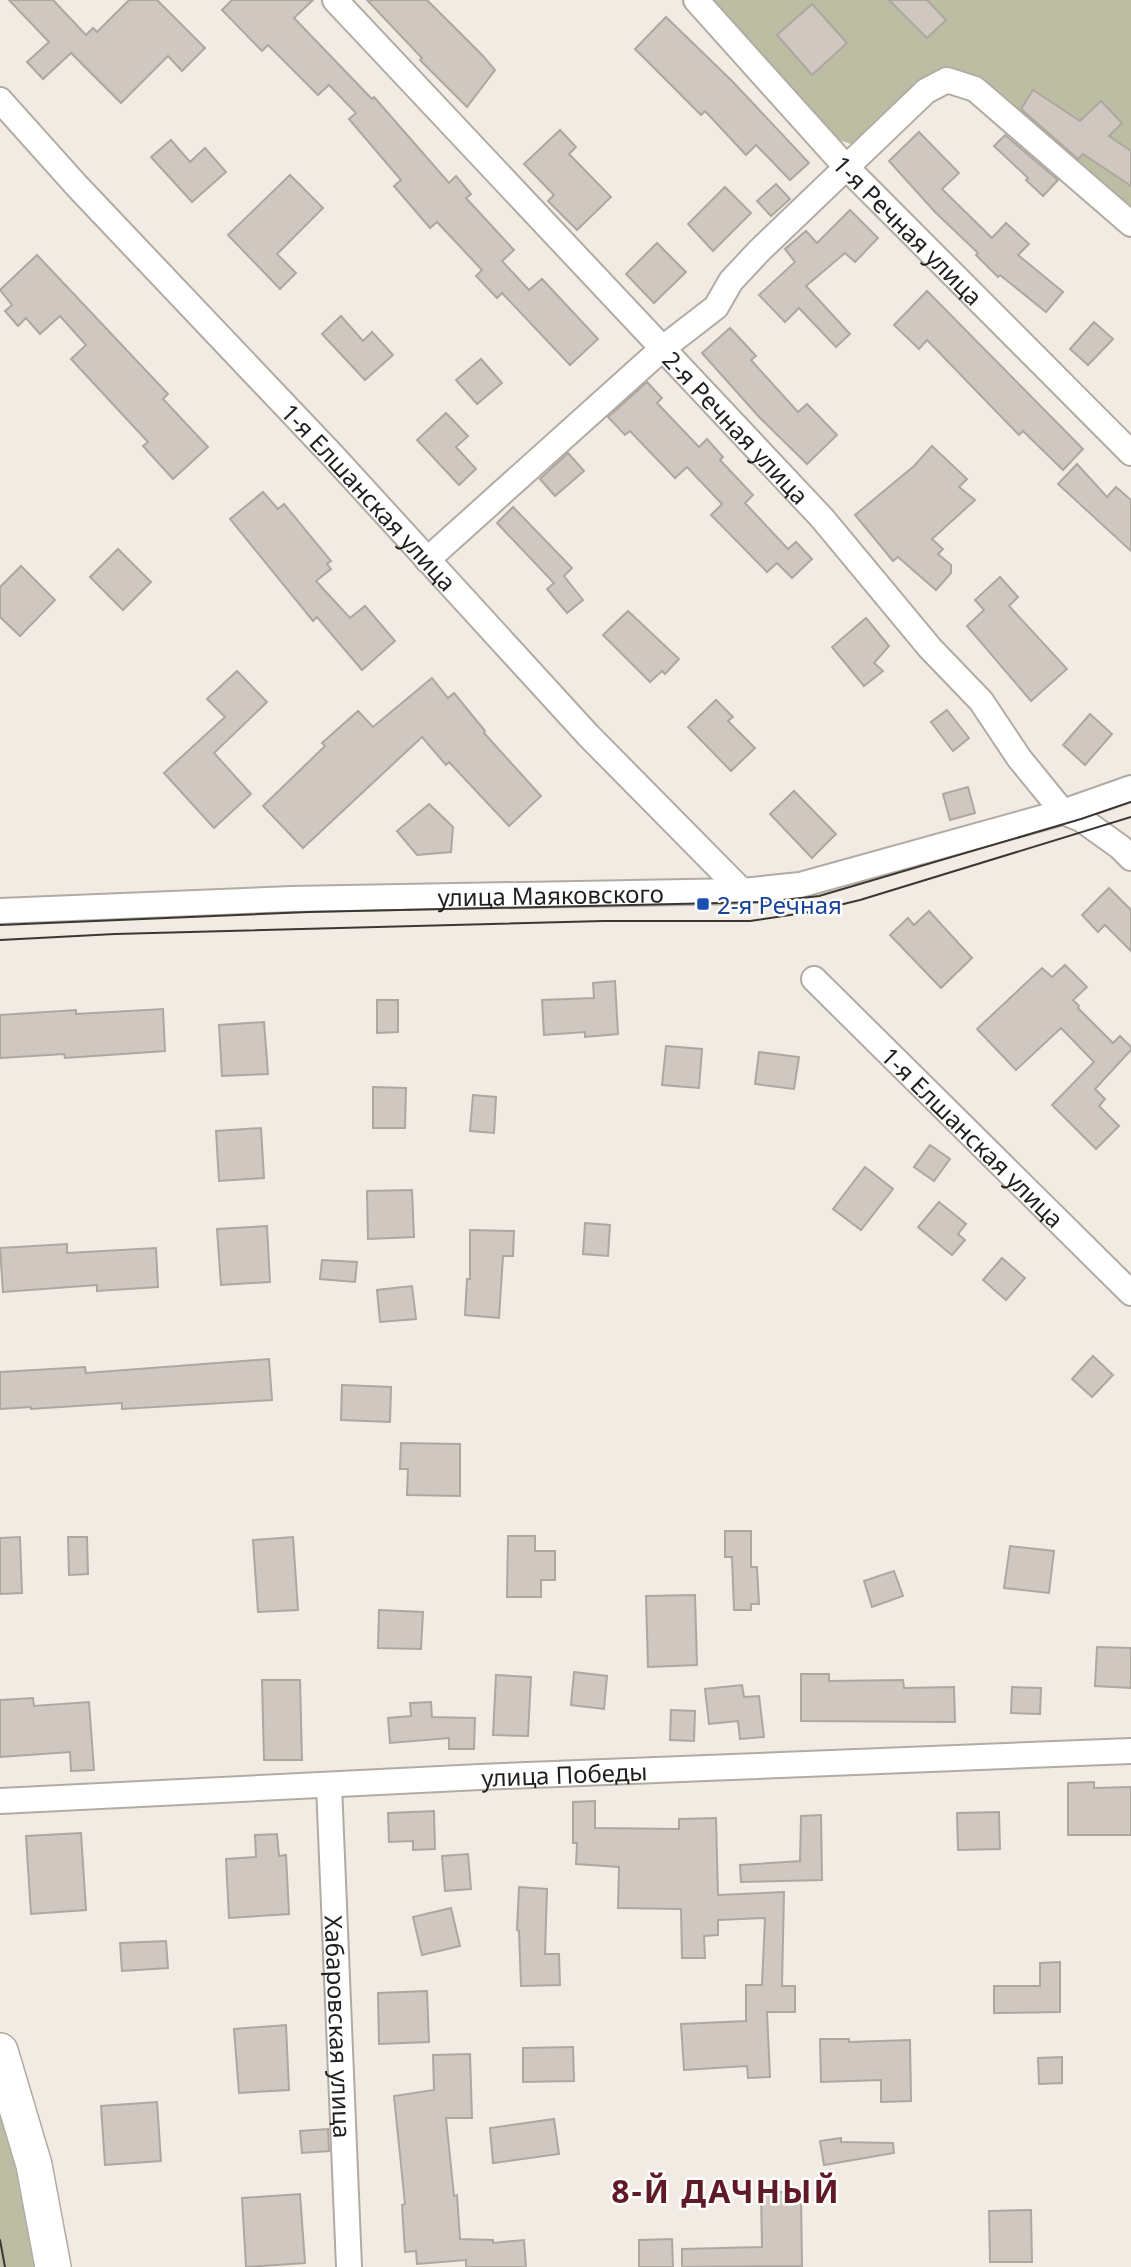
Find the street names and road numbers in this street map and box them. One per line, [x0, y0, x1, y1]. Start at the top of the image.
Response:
street label: 1-я Речная улица [826, 148, 991, 312]
street label: 2-я Речная улица [656, 343, 817, 511]
street label: 1-я Елшанская улица [274, 396, 464, 598]
street label: улица Маяковского [437, 876, 664, 913]
street label: 1-я Елшанская улица [875, 1039, 1072, 1234]
street label: улица Победы [481, 1754, 648, 1793]
street label: Хабаровская улица [318, 1915, 360, 2139]

